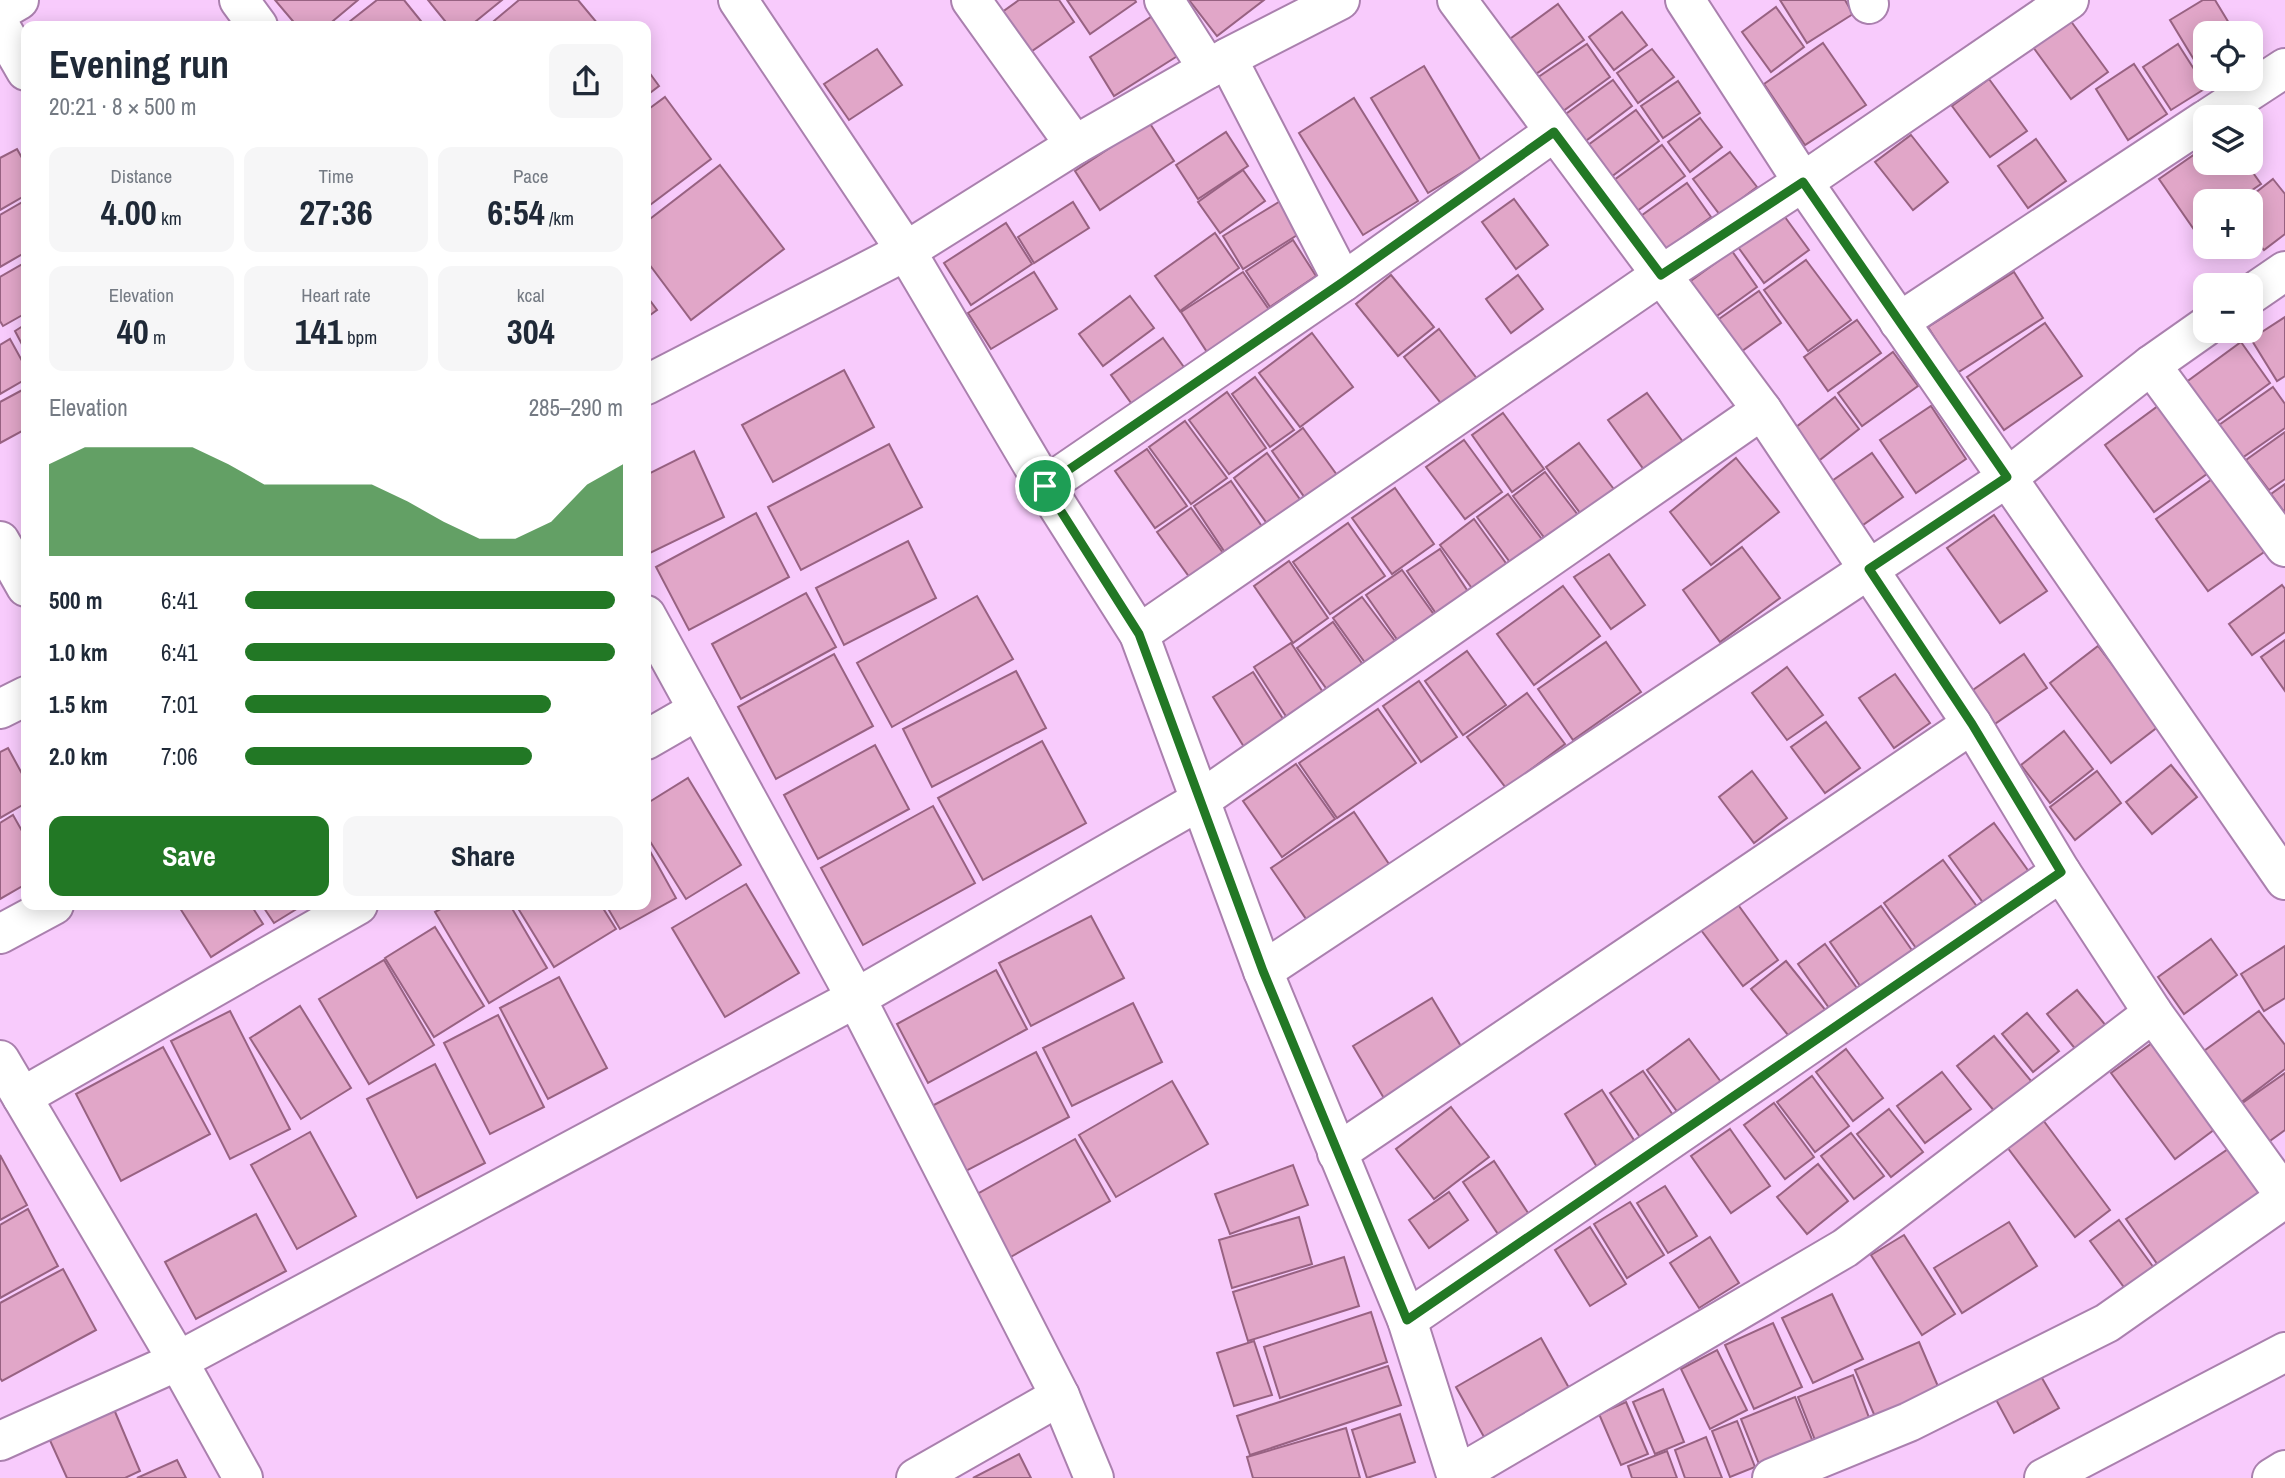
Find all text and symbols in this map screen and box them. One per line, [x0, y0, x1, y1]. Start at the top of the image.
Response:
map controls [2193, 21, 2263, 343]
button: locate [2193, 21, 2263, 91]
text: Evening run [49, 39, 229, 90]
button: share [549, 44, 623, 118]
text: 20:21 · 8 × 500 m [49, 91, 196, 122]
button: layers [2193, 105, 2263, 175]
text: Distance [111, 163, 172, 189]
text: Time [318, 163, 354, 189]
text: Pace [513, 163, 548, 189]
text: 4.00 [101, 189, 157, 236]
text: 27:36 [299, 189, 373, 236]
text: 6:54 [487, 189, 545, 236]
button: + [2193, 189, 2263, 259]
text: km [157, 205, 182, 231]
text: /km [545, 205, 574, 231]
button: − [2193, 273, 2263, 343]
text: Elevation [109, 282, 174, 308]
text: Heart rate [301, 282, 371, 308]
text: kcal [517, 282, 545, 308]
text: 40 [117, 308, 149, 355]
text: 141 [295, 308, 343, 355]
text: 304 [507, 308, 555, 355]
text: m [149, 324, 166, 350]
text: bpm [343, 324, 377, 350]
text: Elevation [49, 392, 128, 423]
text: 285–290 m [529, 392, 623, 423]
pin [1015, 456, 1075, 516]
icon: arrive [1026, 467, 1064, 505]
text: 500 m [49, 585, 102, 616]
text: 6:41 [161, 585, 198, 616]
text: 1.0 km [49, 637, 108, 668]
text: 6:41 [161, 637, 198, 668]
text: 1.5 km [49, 689, 108, 720]
text: 7:01 [161, 689, 198, 720]
text: 2.0 km [49, 741, 108, 772]
text: 7:06 [161, 741, 198, 772]
button: Save [49, 816, 329, 896]
button: Share [343, 816, 623, 896]

